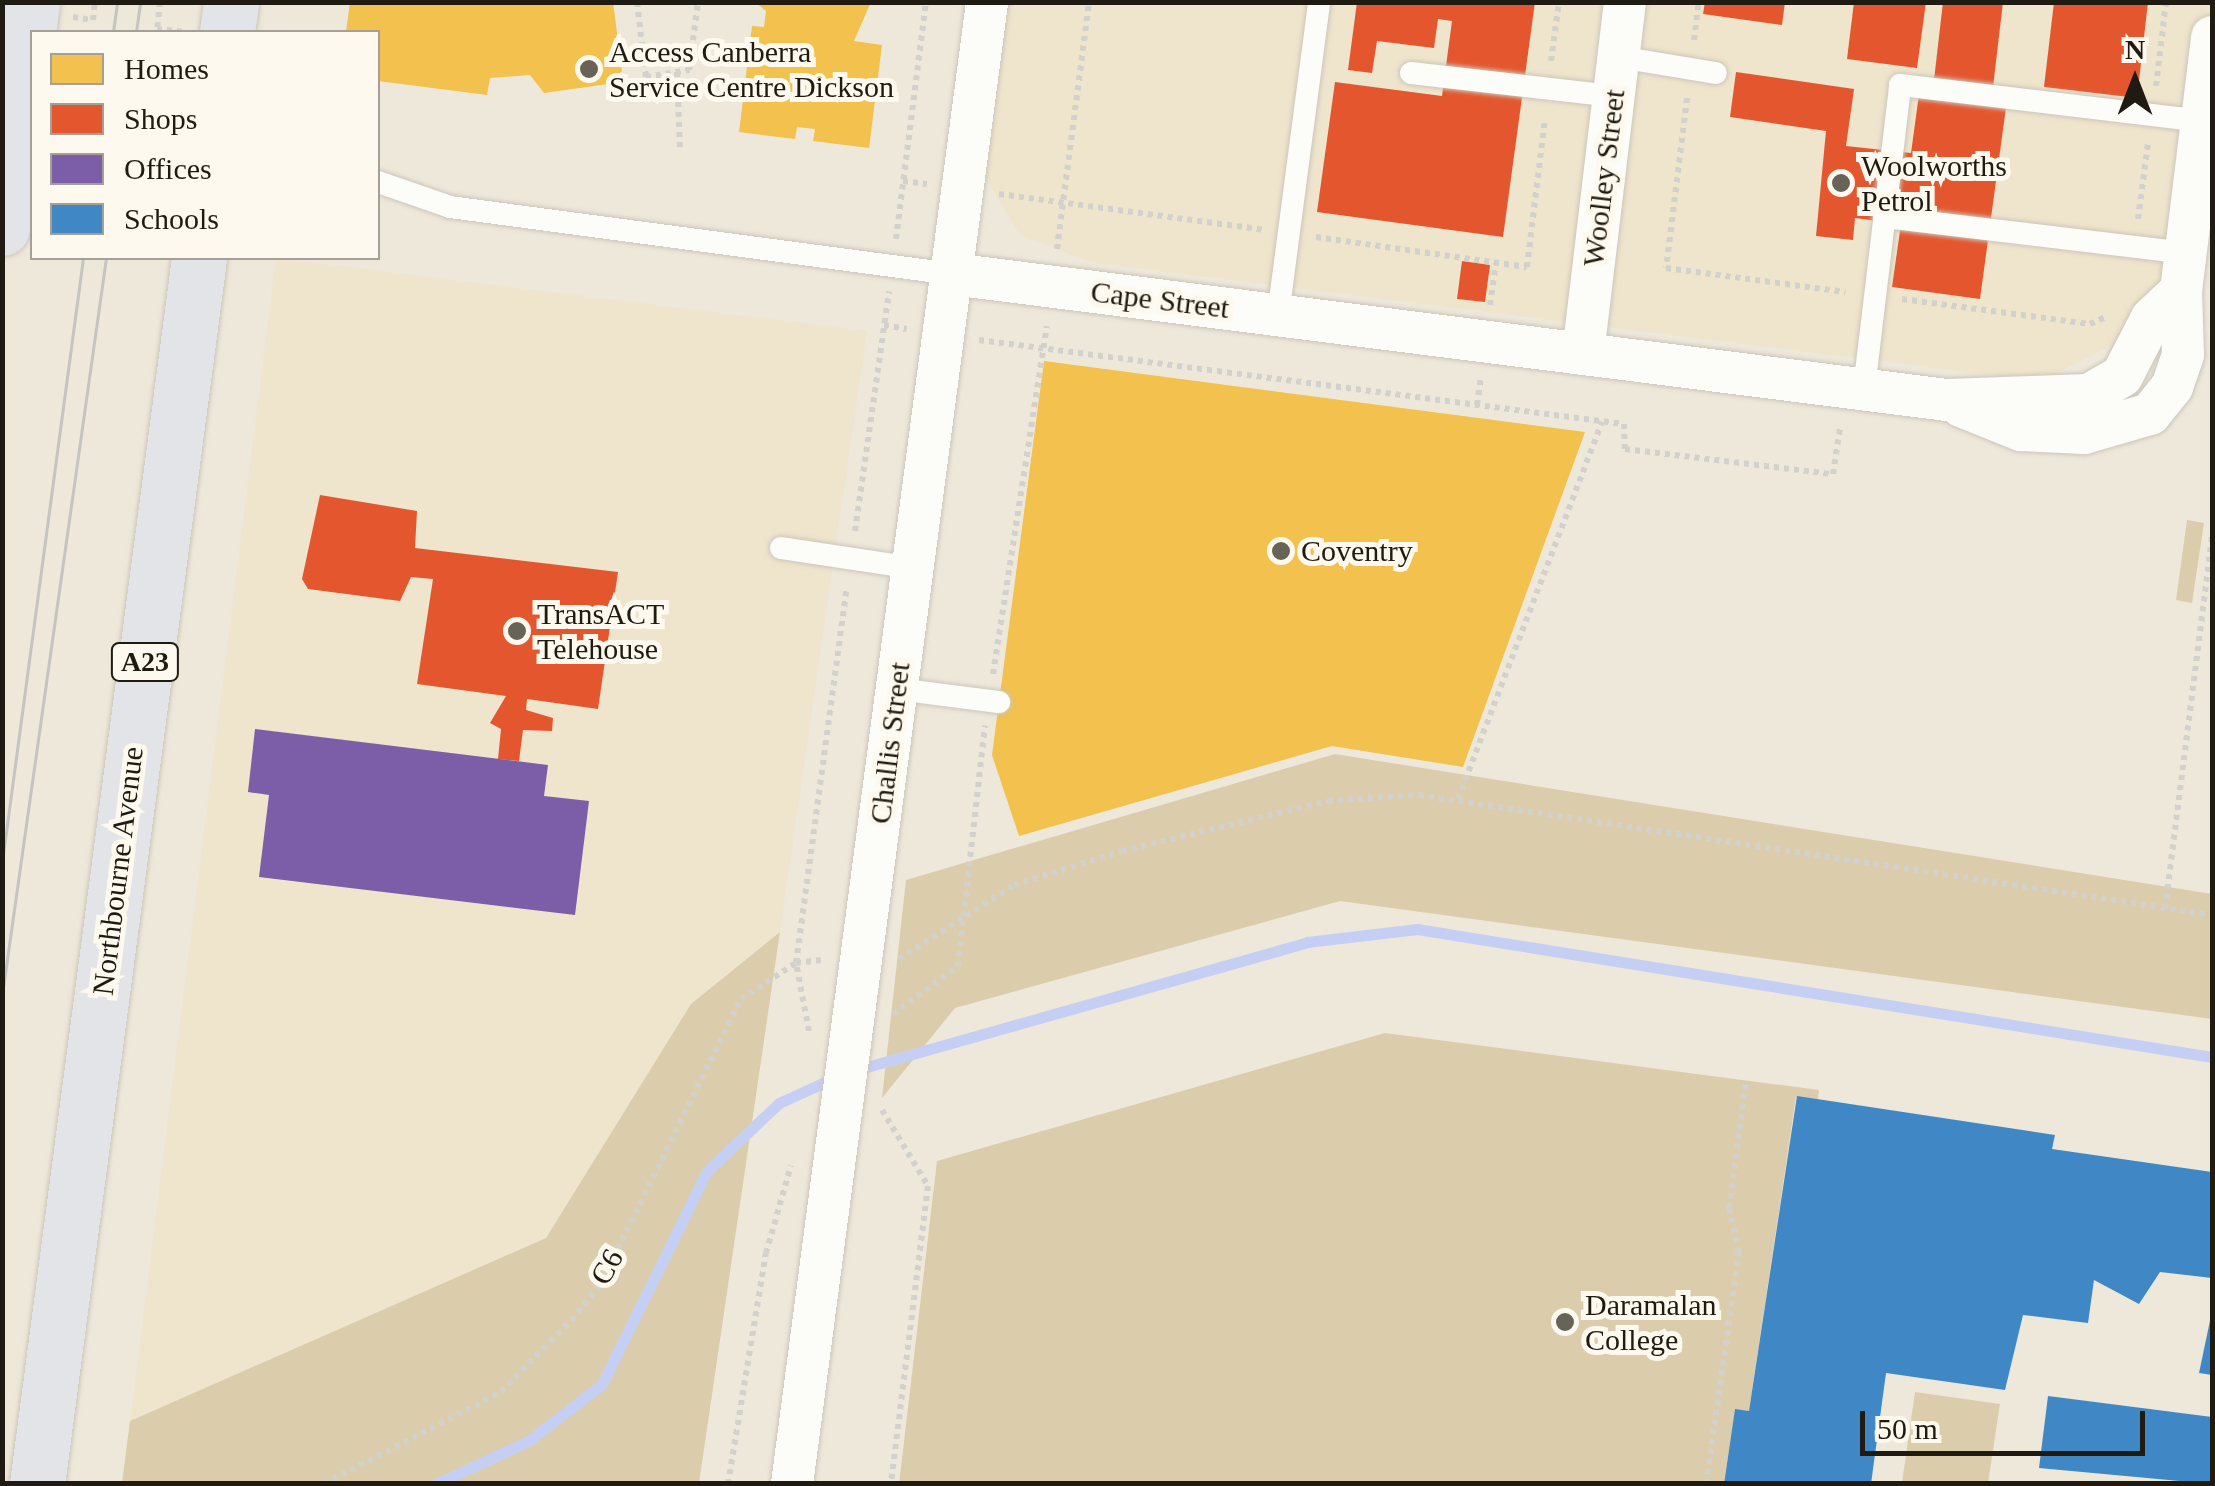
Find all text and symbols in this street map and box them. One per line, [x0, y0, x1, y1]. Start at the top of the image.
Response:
legend [30, 30, 380, 260]
north arrow [2085, 30, 2185, 130]
place label: Access Canberra Service Centre Dickson [609, 34, 894, 104]
text: N [2125, 34, 2145, 65]
text: Homes [124, 52, 209, 85]
marker: Access Canberra Service Centre Dickson [578, 58, 600, 80]
street label: Woolley Street [1575, 87, 1633, 269]
text: Shops [124, 102, 197, 135]
place label: Woolworths Petrol [1861, 148, 2007, 218]
text: Offices [124, 152, 212, 185]
marker: Woolworths Petrol [1830, 172, 1852, 194]
text: Schools [124, 202, 219, 235]
street label: Cape Street [1089, 274, 1231, 326]
place label: Coventry [1301, 533, 1413, 569]
marker: Coventry [1270, 540, 1292, 562]
place label: TransACT Telehouse [537, 596, 664, 666]
marker: TransACT Telehouse [506, 620, 528, 642]
road number: A23 [110, 639, 180, 685]
street label: Challis Street [862, 660, 918, 826]
street label: Northbourne Avenue [85, 744, 151, 998]
street label: C6 [583, 1243, 631, 1291]
place label: Daramalan College [1585, 1287, 1717, 1358]
marker: Daramalan College [1554, 1311, 1576, 1333]
scale bar [1865, 1391, 2150, 1453]
text: 50 m [1877, 1412, 1938, 1445]

